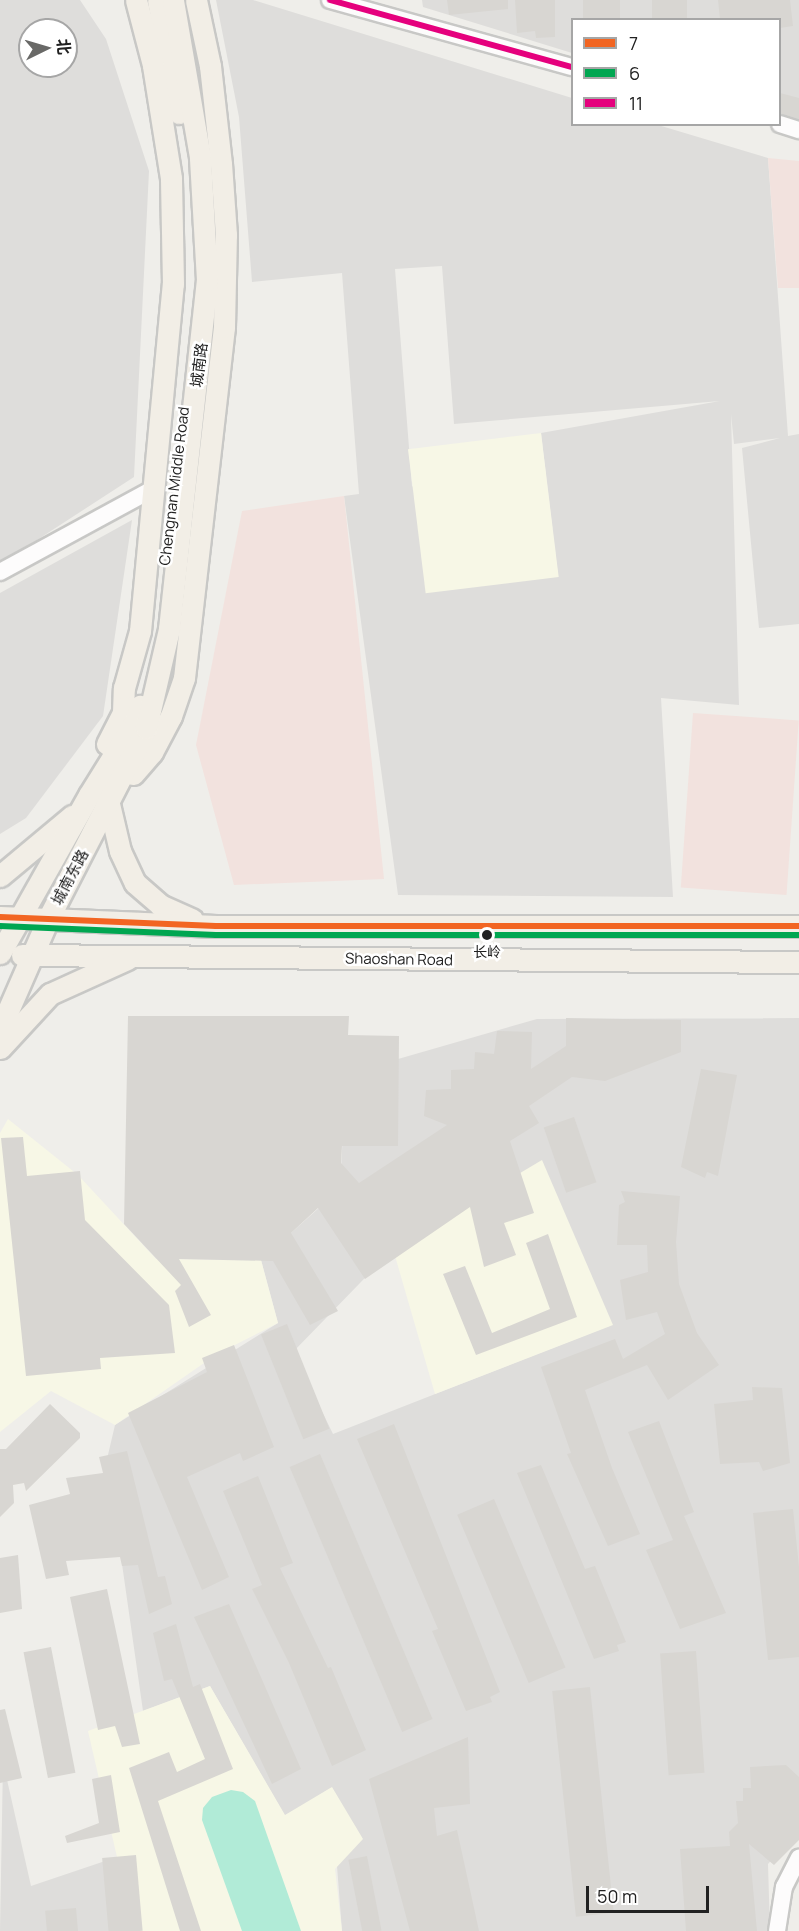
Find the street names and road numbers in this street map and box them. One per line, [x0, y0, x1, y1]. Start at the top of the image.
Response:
street label: 城南路 [187, 342, 211, 388]
street label: Chengnan Middle Road [155, 406, 193, 566]
street label: 城南东路 [48, 846, 92, 908]
street label: Shaoshan Road [345, 949, 453, 969]

